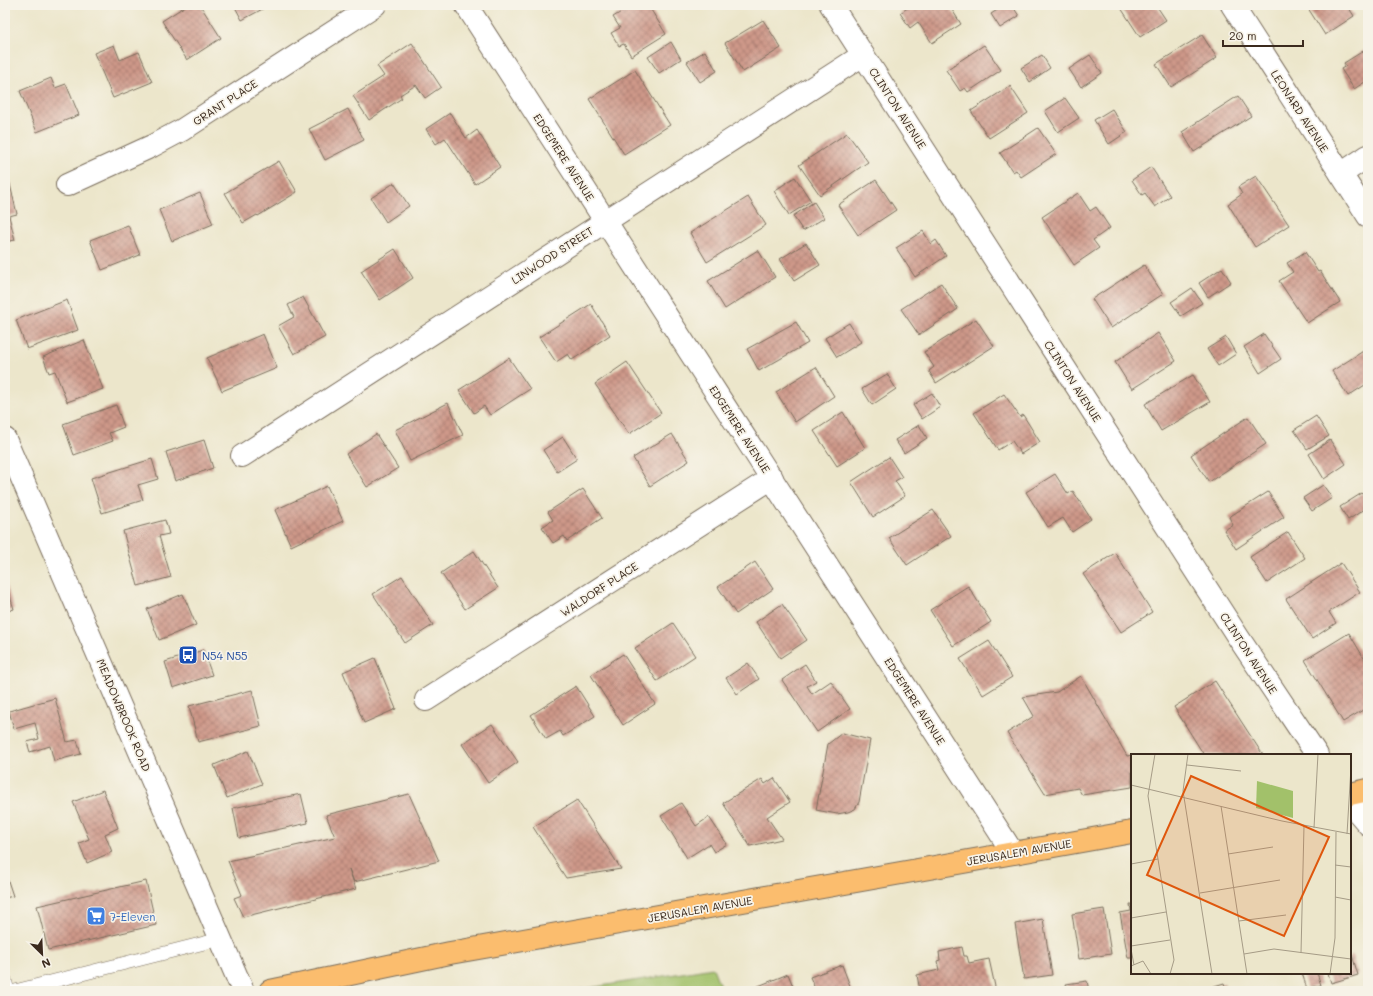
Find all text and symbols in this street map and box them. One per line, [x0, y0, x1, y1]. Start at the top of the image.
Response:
scale bar [1223, 22, 1303, 48]
text: 20 m [1229, 27, 1257, 43]
street label: CLINTON AVENUE [866, 64, 930, 152]
street label: LEONARD AVENUE [1268, 67, 1332, 155]
street label: GRANT PLACE [190, 76, 260, 128]
street label: EDGEMERE AVENUE [530, 110, 598, 204]
street label: LINWOOD STREET [508, 223, 596, 287]
street label: CLINTON AVENUE [1041, 337, 1105, 425]
street label: EDGEMERE AVENUE [706, 382, 774, 476]
street label: WALDORF PLACE [557, 558, 641, 620]
street label: CLINTON AVENUE [1217, 609, 1281, 697]
bus stop icon: N54 N55 [177, 644, 199, 666]
place label: N54 N55 [202, 648, 247, 663]
street label: EDGEMERE AVENUE [881, 654, 949, 748]
street label: MEADOWBROOK ROAD [93, 656, 155, 774]
inset map [1131, 754, 1351, 974]
street label: JERUSALEM AVENUE [965, 835, 1073, 869]
street label: JERUSALEM AVENUE [646, 892, 754, 926]
supermarket icon: 7-Eleven [85, 905, 107, 927]
place label: 7-Eleven [110, 909, 155, 924]
north arrow [22, 934, 62, 974]
text: N [39, 955, 53, 972]

